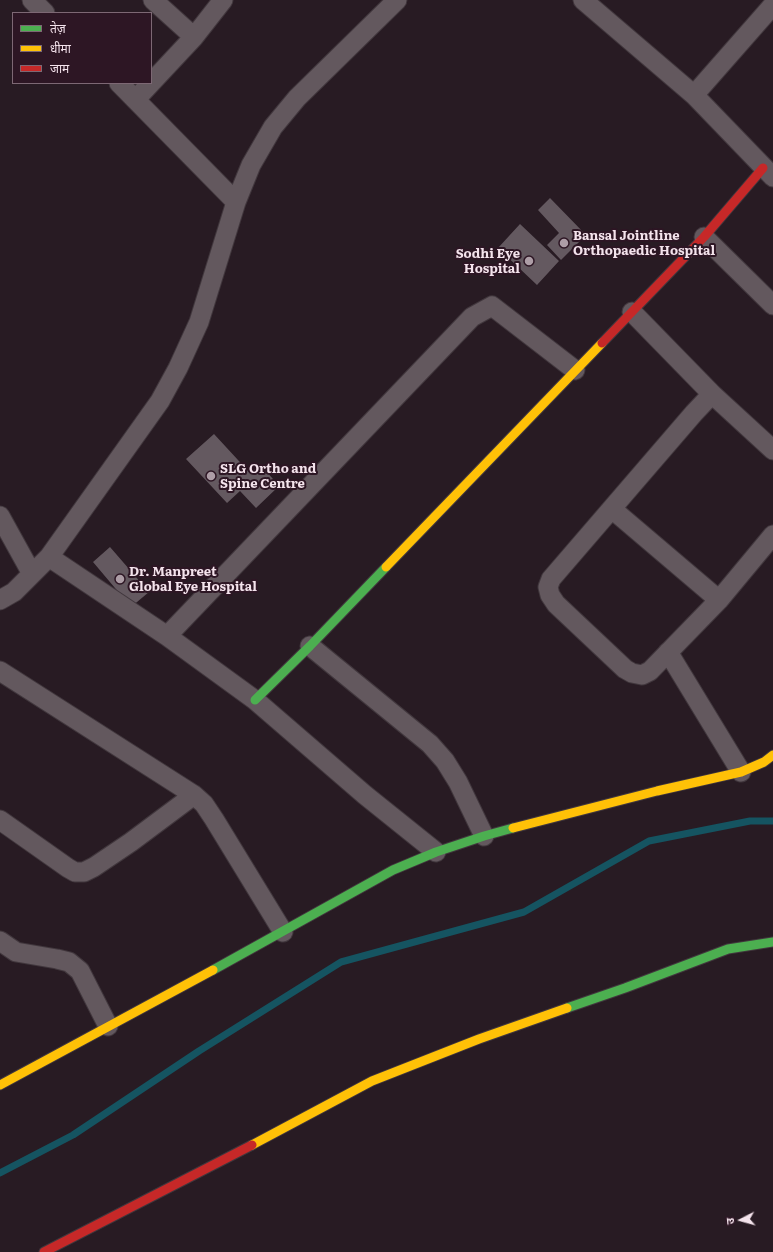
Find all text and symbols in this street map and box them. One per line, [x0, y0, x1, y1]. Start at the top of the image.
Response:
legend [12, 12, 152, 84]
text: तेज़ [50, 19, 66, 37]
text: धीमा [50, 39, 71, 57]
text: जाम [50, 59, 69, 77]
place label: Bansal Jointline Orthopaedic Hospital [573, 228, 715, 259]
marker: Bansal Jointline Orthopaedic Hospital [558, 237, 570, 249]
place label: Sodhi Eye Hospital [456, 246, 520, 277]
marker: Sodhi Eye Hospital [523, 255, 535, 267]
place label: SLG Ortho and Spine Centre [220, 461, 316, 492]
marker: SLG Ortho and Spine Centre [205, 470, 217, 482]
place label: Dr. Manpreet Global Eye Hospital [129, 564, 257, 595]
marker: Dr. Manpreet Global Eye Hospital [114, 573, 126, 585]
north arrow [721, 1200, 761, 1240]
text: उ [721, 1217, 737, 1225]

